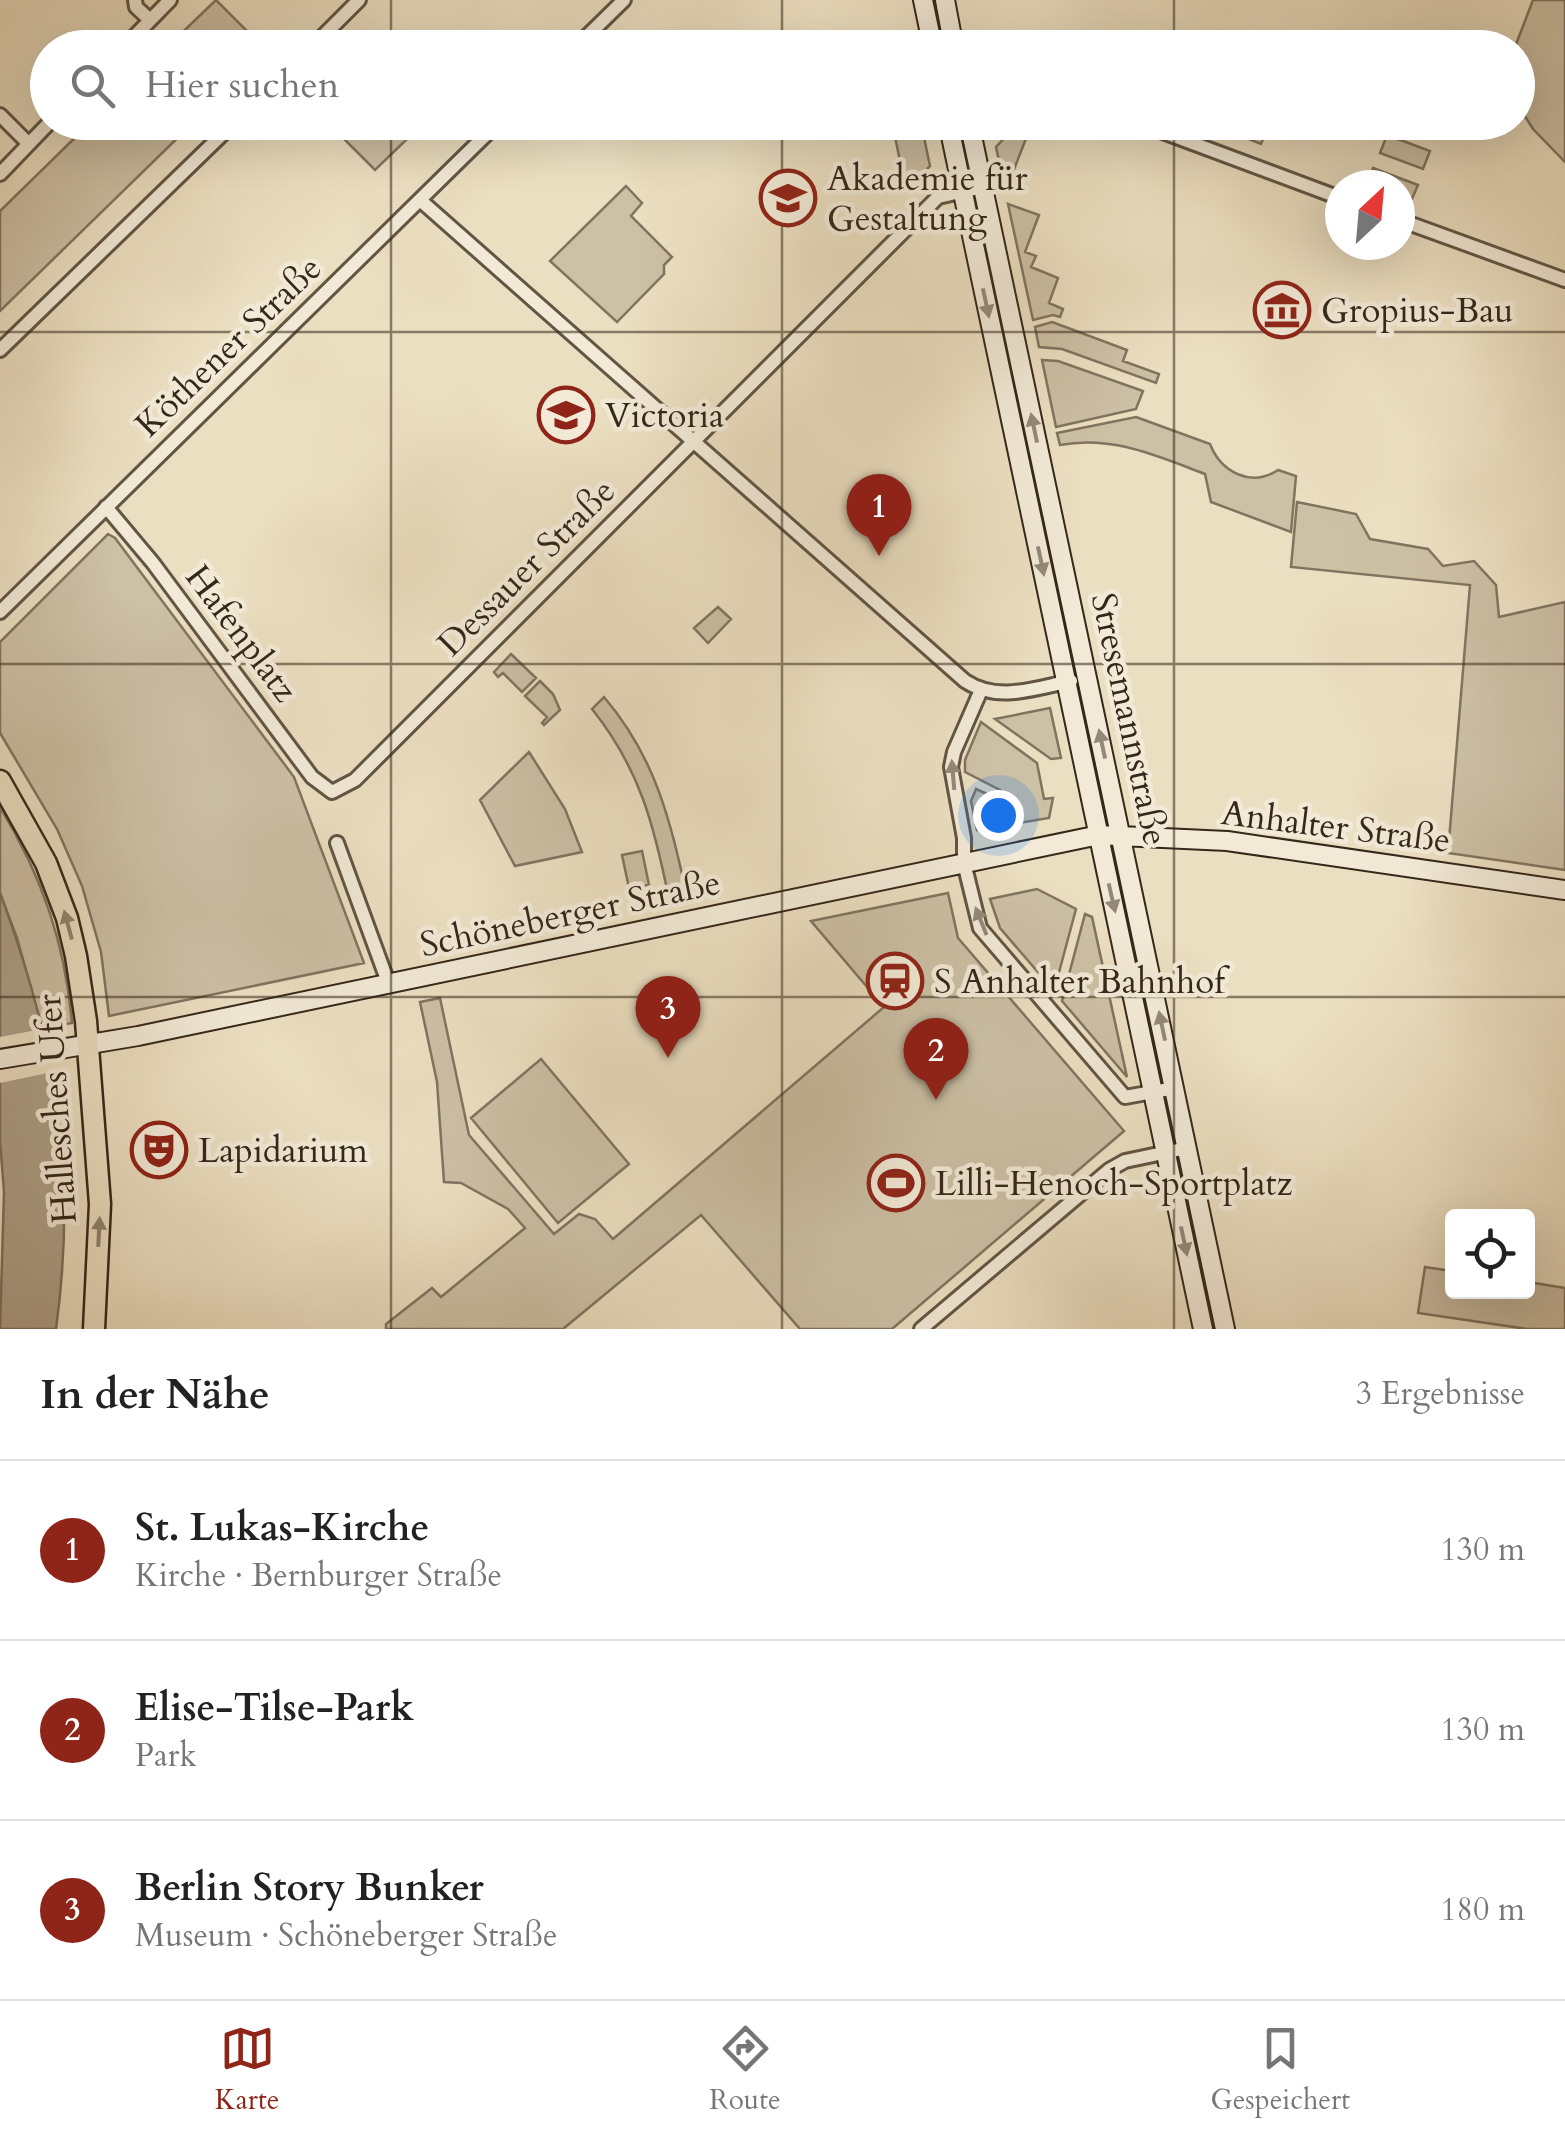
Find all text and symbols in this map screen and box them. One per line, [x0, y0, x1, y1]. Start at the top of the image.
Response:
search box [30, 30, 1535, 140]
icon: search [65, 58, 120, 113]
text: Hier suchen [145, 59, 339, 111]
place label: Akademie für Gestaltung [827, 155, 1028, 243]
school or university icon: Akademie für Gestaltung [758, 168, 818, 228]
north arrow [1325, 170, 1415, 260]
street label: Köthener Straße [125, 245, 333, 448]
museum icon: Gropius-Bau [1252, 280, 1312, 340]
place label: Gropius-Bau [1321, 287, 1514, 335]
one-way arrow [979, 288, 994, 319]
school or university icon: Victoria [536, 385, 596, 445]
place label: Victoria [605, 392, 724, 440]
one-way arrow [1026, 412, 1042, 443]
street label: Dessauer Straße [427, 468, 626, 667]
pin: 1 [846, 474, 912, 556]
one-way arrow [1033, 546, 1049, 577]
street label: Hafenplatz [174, 555, 309, 712]
street label: Stresemannstraße [1079, 589, 1179, 850]
one-way arrow [1093, 728, 1109, 759]
one-way arrow [945, 759, 961, 790]
street label: Anhalter Straße [1219, 789, 1453, 865]
your location [973, 790, 1024, 841]
street label: Schöneberger Straße [416, 859, 725, 969]
one-way arrow [1105, 883, 1120, 914]
one-way arrow [973, 905, 988, 935]
one-way arrow [60, 909, 76, 940]
station icon: S Anhalter Bahnhof [865, 951, 925, 1011]
place label: S Anhalter Bahnhof [934, 958, 1230, 1006]
pin: 3 [636, 976, 700, 1058]
street label: Hallesches Ufer [25, 992, 89, 1225]
one-way arrow [1153, 1010, 1169, 1041]
pin: 2 [904, 1018, 968, 1100]
theatre icon: Lapidarium [129, 1120, 189, 1180]
place label: Lapidarium [198, 1127, 368, 1175]
sports icon: Lilli-Henoch-Sportplatz [866, 1153, 926, 1213]
place label: Lilli-Henoch-Sportplatz [935, 1160, 1293, 1208]
map controls [1445, 1209, 1535, 1299]
button: locate [1445, 1209, 1535, 1299]
one-way arrow [91, 1215, 107, 1247]
one-way arrow [1176, 1226, 1192, 1257]
text: In der Nähe [40, 1366, 270, 1423]
text: 3 Ergebnisse [1356, 1372, 1525, 1416]
text: St. Lukas-Kirche [135, 1502, 429, 1554]
text: 1 [64, 1528, 81, 1572]
text: 130 m [1440, 1528, 1525, 1572]
text: Kirche · Bernburger Straße [135, 1554, 502, 1598]
text: Elise-Tilse-Park [135, 1682, 414, 1734]
text: 2 [64, 1708, 81, 1752]
text: 130 m [1440, 1708, 1525, 1752]
text: Park [135, 1734, 197, 1778]
text: Berlin Story Bunker [135, 1862, 484, 1914]
text: 3 [64, 1888, 81, 1932]
text: 180 m [1440, 1888, 1525, 1932]
text: Museum · Schöneberger Straße [135, 1914, 557, 1958]
tab: Karte [215, 2021, 280, 2119]
tab: Route [709, 2021, 781, 2119]
tab: Gespeichert [1210, 2021, 1350, 2119]

